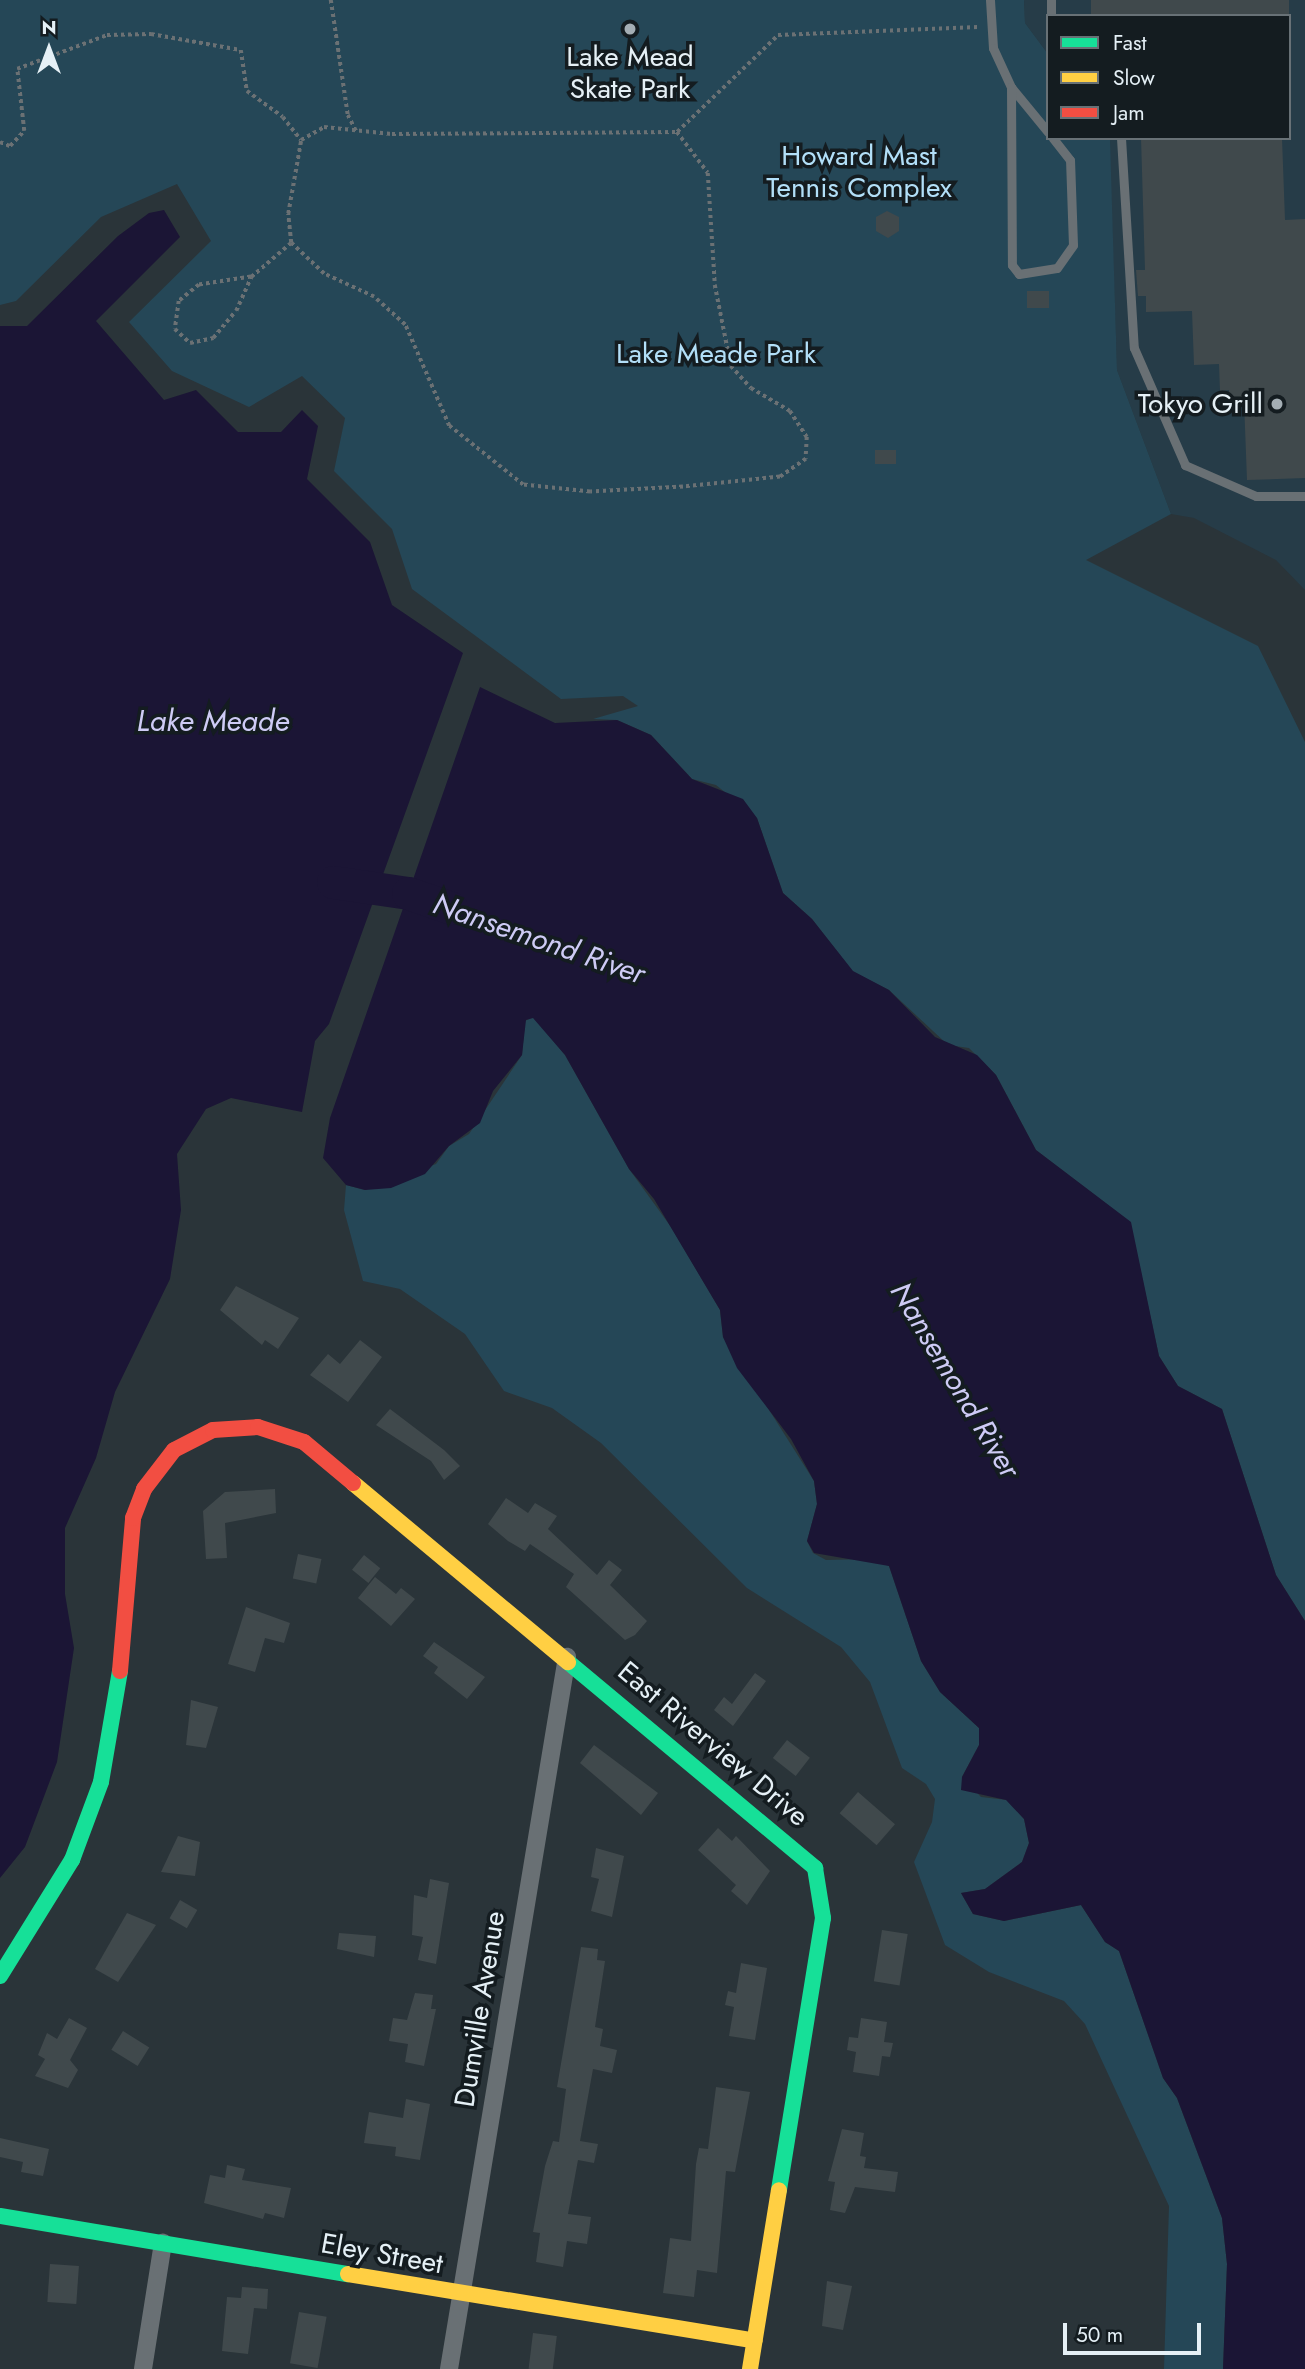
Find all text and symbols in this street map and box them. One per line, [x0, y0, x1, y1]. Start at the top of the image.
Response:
north arrow [14, 14, 84, 84]
text: N [41, 14, 57, 41]
legend [1046, 14, 1291, 140]
marker: Lake Mead Skate Park [622, 21, 638, 37]
text: Fast [1113, 28, 1146, 58]
place label: Lake Mead Skate Park [566, 40, 694, 106]
text: Slow [1113, 63, 1155, 93]
text: Jam [1113, 98, 1145, 128]
park label: Howard Mast Tennis Complex [766, 139, 952, 205]
park label: Lake Meade Park [616, 337, 816, 371]
place label: Tokyo Grill [1138, 387, 1263, 421]
marker: Tokyo Grill [1269, 396, 1285, 412]
water label: Lake Meade [137, 703, 289, 739]
water label: Nansemond River [428, 886, 650, 992]
water label: Nansemond River [882, 1276, 1028, 1484]
street label: East Riverview Drive [611, 1655, 815, 1833]
street label: Dumville Avenue [448, 1909, 512, 2109]
street label: Eley Street [318, 2227, 446, 2281]
scale bar [1067, 2310, 1205, 2354]
text: 50 m [1076, 2320, 1123, 2350]

